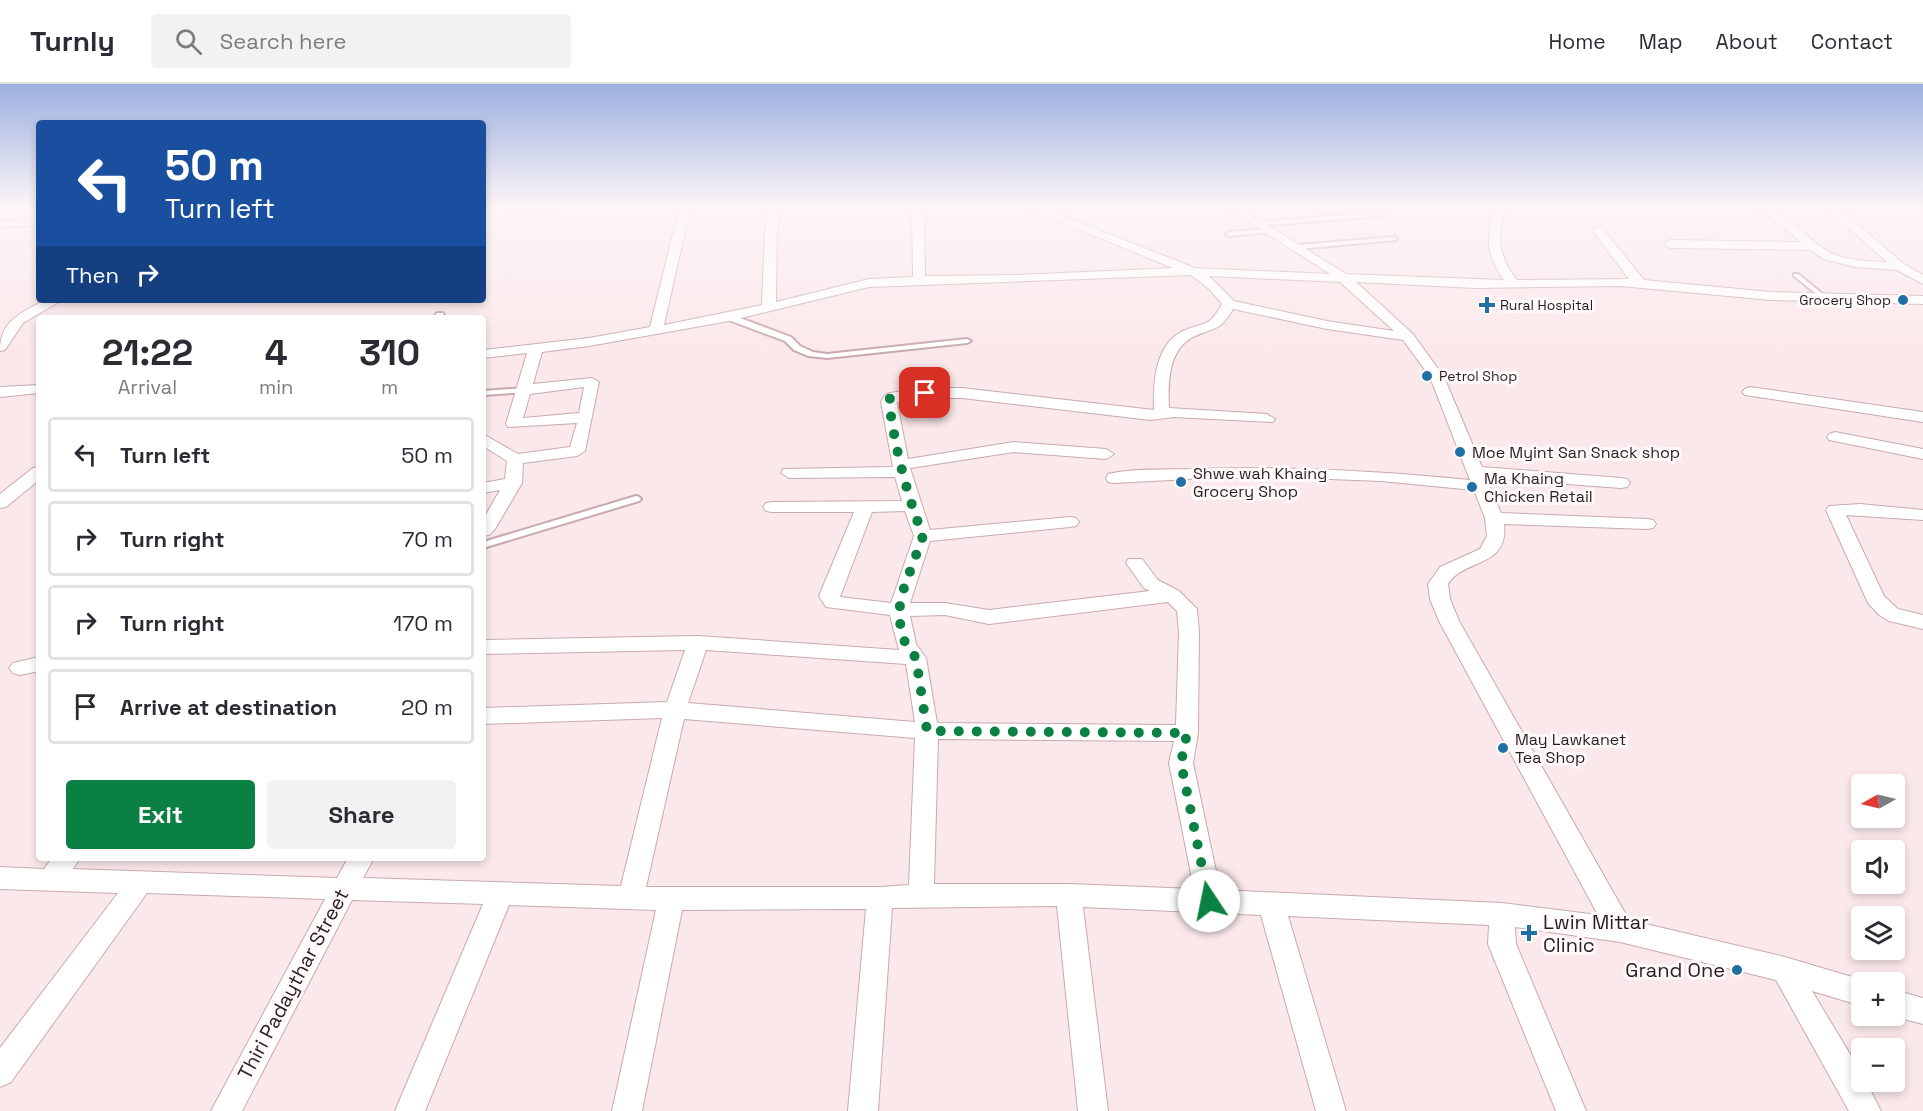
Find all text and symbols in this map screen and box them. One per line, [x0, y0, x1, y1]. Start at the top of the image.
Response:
search box [151, 14, 571, 68]
text: Turnly [30, 23, 115, 59]
icon: search [172, 25, 205, 58]
text: Search here [220, 27, 347, 55]
text: Home [1548, 28, 1606, 55]
text: Map [1639, 28, 1683, 55]
text: About [1716, 28, 1778, 55]
text: Contact [1811, 28, 1893, 55]
text: 50 m [165, 139, 264, 192]
icon: left [66, 144, 144, 222]
text: Turn left [165, 191, 275, 226]
icon: right [131, 258, 164, 291]
text: Then [66, 261, 119, 289]
place label: Grocery Shop [1799, 291, 1891, 309]
marker: Grocery Shop [1896, 293, 1910, 307]
marker: Rural Hospital [1478, 296, 1496, 314]
place label: Rural Hospital [1500, 296, 1593, 314]
text: 21:22 [102, 330, 193, 376]
text: 4 [265, 330, 288, 376]
text: 310 [359, 330, 420, 376]
pin [899, 367, 950, 418]
place label: Petrol Shop [1439, 367, 1517, 385]
marker: Petrol Shop [1420, 369, 1434, 383]
text: Arrival [118, 374, 177, 400]
text: min [259, 374, 293, 400]
text: m [381, 374, 398, 400]
icon: arrive [908, 376, 941, 409]
icon: left [69, 438, 102, 471]
text: Turn left [120, 441, 210, 469]
text: 50 m [401, 441, 453, 469]
place label: Moe Myint San Snack shop [1472, 442, 1680, 463]
marker: Moe Myint San Snack shop [1453, 445, 1467, 459]
place label: Shwe wah Khaing Grocery Shop [1193, 463, 1327, 502]
place label: Ma Khaing Chicken Retail [1484, 468, 1593, 507]
marker: Shwe wah Khaing Grocery Shop [1174, 475, 1188, 489]
marker: Ma Khaing Chicken Retail [1465, 480, 1479, 494]
icon: right [69, 522, 102, 555]
text: Turn right [120, 525, 225, 553]
text: 70 m [402, 525, 453, 553]
icon: right [69, 606, 102, 639]
text: Turn right [120, 609, 225, 637]
text: 170 m [393, 609, 453, 637]
icon: arrive [69, 690, 102, 723]
text: Arrive at destination [120, 693, 337, 721]
text: 20 m [401, 693, 453, 721]
place label: May Lawkanet Tea Shop [1515, 729, 1626, 768]
marker: May Lawkanet Tea Shop [1496, 741, 1510, 755]
north arrow [1851, 774, 1905, 828]
map controls [1851, 774, 1905, 1092]
button: Exit [66, 780, 255, 849]
button: Share [267, 780, 456, 849]
button: sound [1851, 840, 1905, 894]
position arrow [1177, 869, 1241, 933]
street label: Thiri Padaythar Street [232, 884, 354, 1084]
button: layers [1851, 906, 1905, 960]
place label: Lwin Mittar Clinic [1543, 909, 1649, 958]
marker: Lwin Mittar Clinic [1520, 924, 1538, 942]
place label: Grand One [1625, 957, 1725, 983]
marker: Grand One [1730, 963, 1744, 977]
button: + [1851, 972, 1905, 1026]
button: − [1851, 1038, 1905, 1092]

